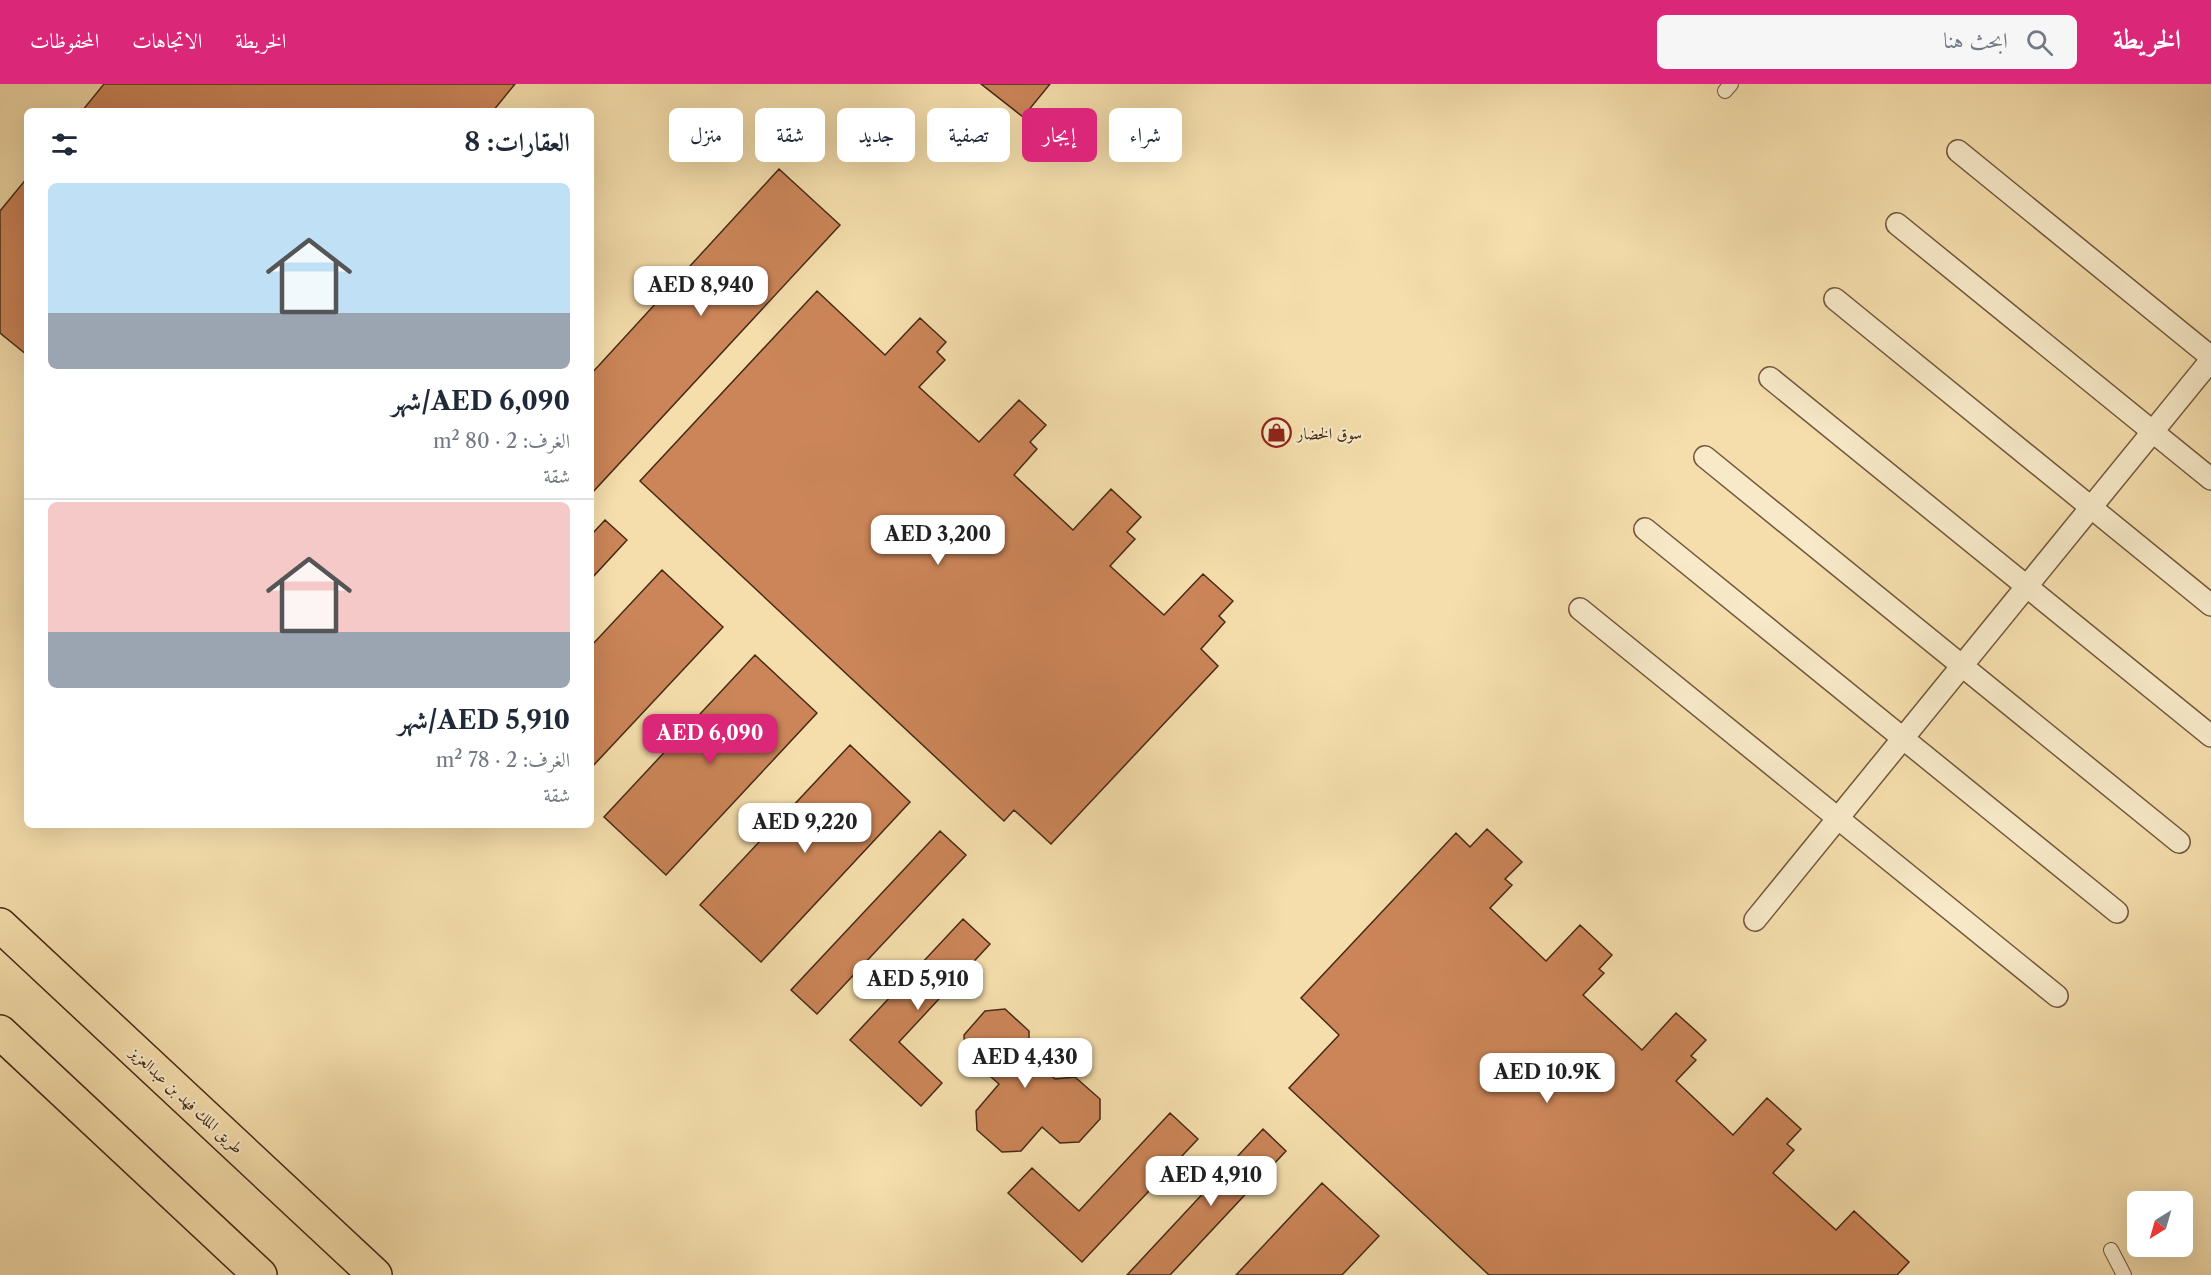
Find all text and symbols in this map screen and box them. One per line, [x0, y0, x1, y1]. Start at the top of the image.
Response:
search box [1657, 15, 2077, 69]
text: الخريطة [2113, 22, 2181, 56]
icon: search [2023, 26, 2056, 59]
text: ابحث هنا [1943, 27, 2008, 54]
text: المحفوظات [30, 28, 99, 53]
text: الاتجاهات [132, 28, 202, 53]
text: الخريطة [235, 28, 286, 53]
chip: منزل [669, 108, 743, 162]
chip: شقة [755, 108, 825, 162]
chip: جديد [837, 108, 915, 162]
chip: تصفية [927, 108, 1010, 162]
chip: إيجار [1022, 108, 1097, 162]
chip: شراء [1109, 108, 1182, 162]
text: العقارات: 8 [464, 126, 570, 158]
icon: filters [48, 128, 81, 161]
icon: home [255, 222, 363, 330]
pin: AED 8,940 [632, 266, 770, 317]
text: AED 8,940 [648, 273, 754, 297]
text: AED 6,090/شهر [391, 385, 570, 417]
shop icon: سوق الخضار [1260, 417, 1292, 449]
place label: سوق الخضار [1295, 423, 1362, 444]
text: الغرف: 2 · 80 m² [433, 429, 570, 453]
text: شقة [544, 464, 570, 488]
pin: AED 3,200 [869, 515, 1007, 566]
text: AED 3,200 [885, 522, 991, 546]
icon: home [255, 541, 363, 649]
text: AED 5,910/شهر [398, 704, 570, 736]
pin: AED 6,090 [641, 714, 779, 765]
text: AED 6,090 [657, 721, 763, 745]
text: الغرف: 2 · 78 m² [436, 748, 570, 772]
text: شقة [544, 783, 570, 807]
pin: AED 9,220 [736, 803, 874, 854]
text: AED 9,220 [752, 810, 858, 834]
pin: AED 5,910 [849, 960, 987, 1011]
text: AED 5,910 [867, 967, 969, 991]
pin: AED 4,430 [956, 1038, 1094, 1089]
street label: طريق الملك فهد بن عبدالعزيز [124, 1041, 248, 1158]
text: AED 4,430 [972, 1045, 1078, 1069]
pin: AED 10.9K [1478, 1053, 1616, 1104]
text: AED 10.9K [1494, 1060, 1600, 1084]
pin: AED 4,910 [1142, 1156, 1280, 1207]
text: AED 4,910 [1160, 1163, 1262, 1187]
north arrow [2127, 1191, 2193, 1257]
map controls [2127, 1191, 2193, 1257]

